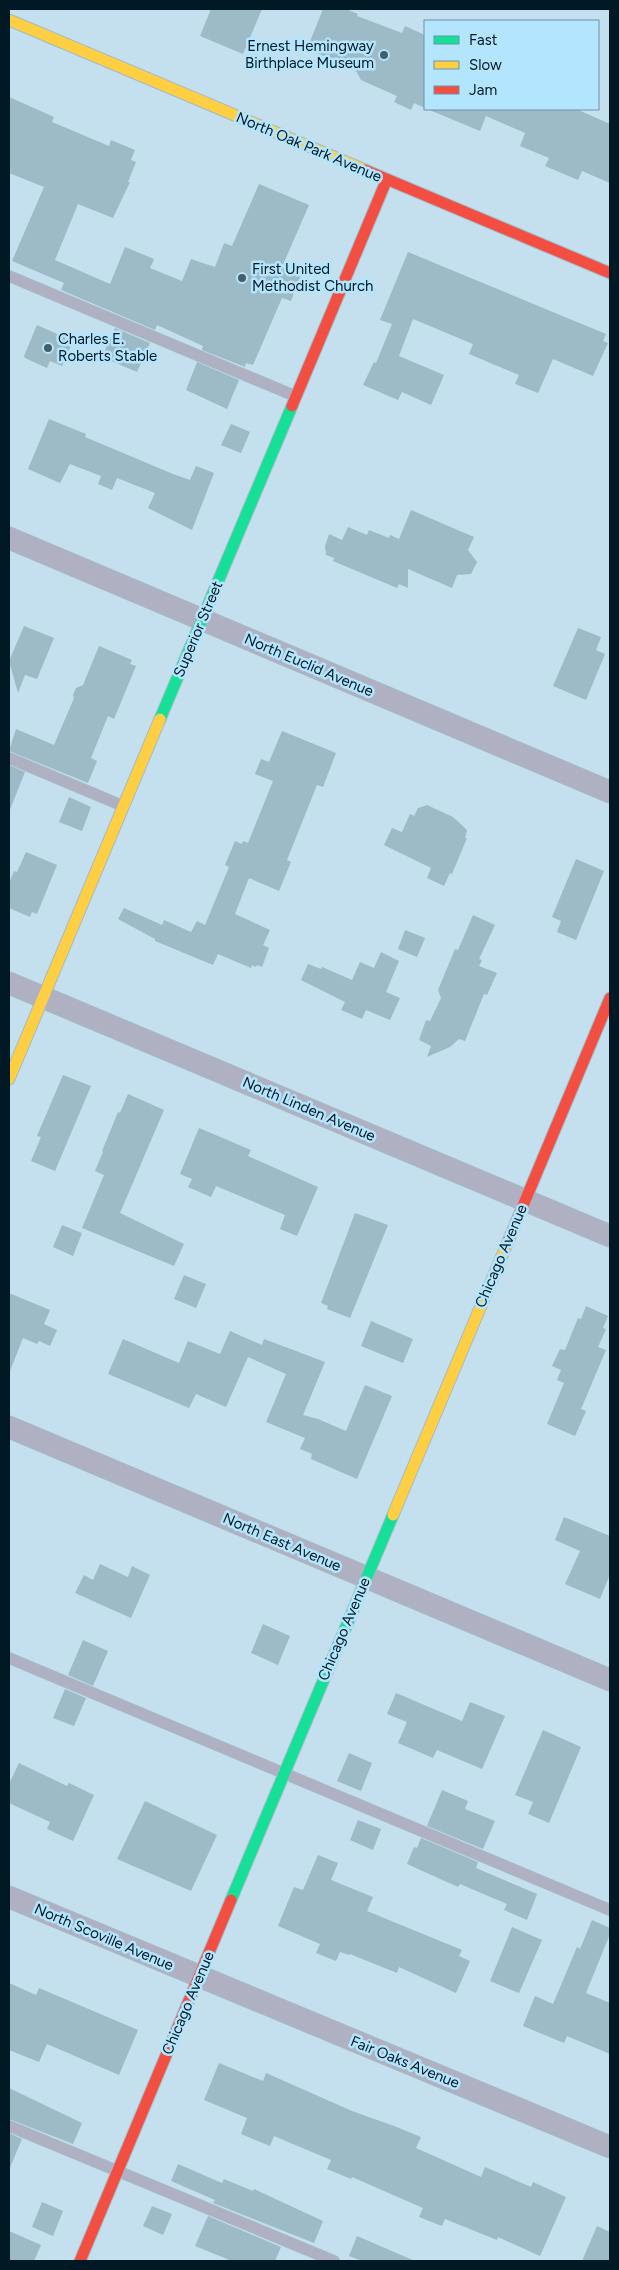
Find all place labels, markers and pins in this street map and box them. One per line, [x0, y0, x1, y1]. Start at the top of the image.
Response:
place label: Ernest Hemingway Birthplace Museum [245, 37, 374, 72]
marker: Ernest Hemingway Birthplace Museum [378, 49, 390, 61]
place label: First United Methodist Church [252, 260, 373, 295]
marker: First United Methodist Church [236, 272, 248, 284]
place label: Charles E. Roberts Stable [58, 330, 157, 365]
marker: Charles E. Roberts Stable [42, 342, 54, 354]

